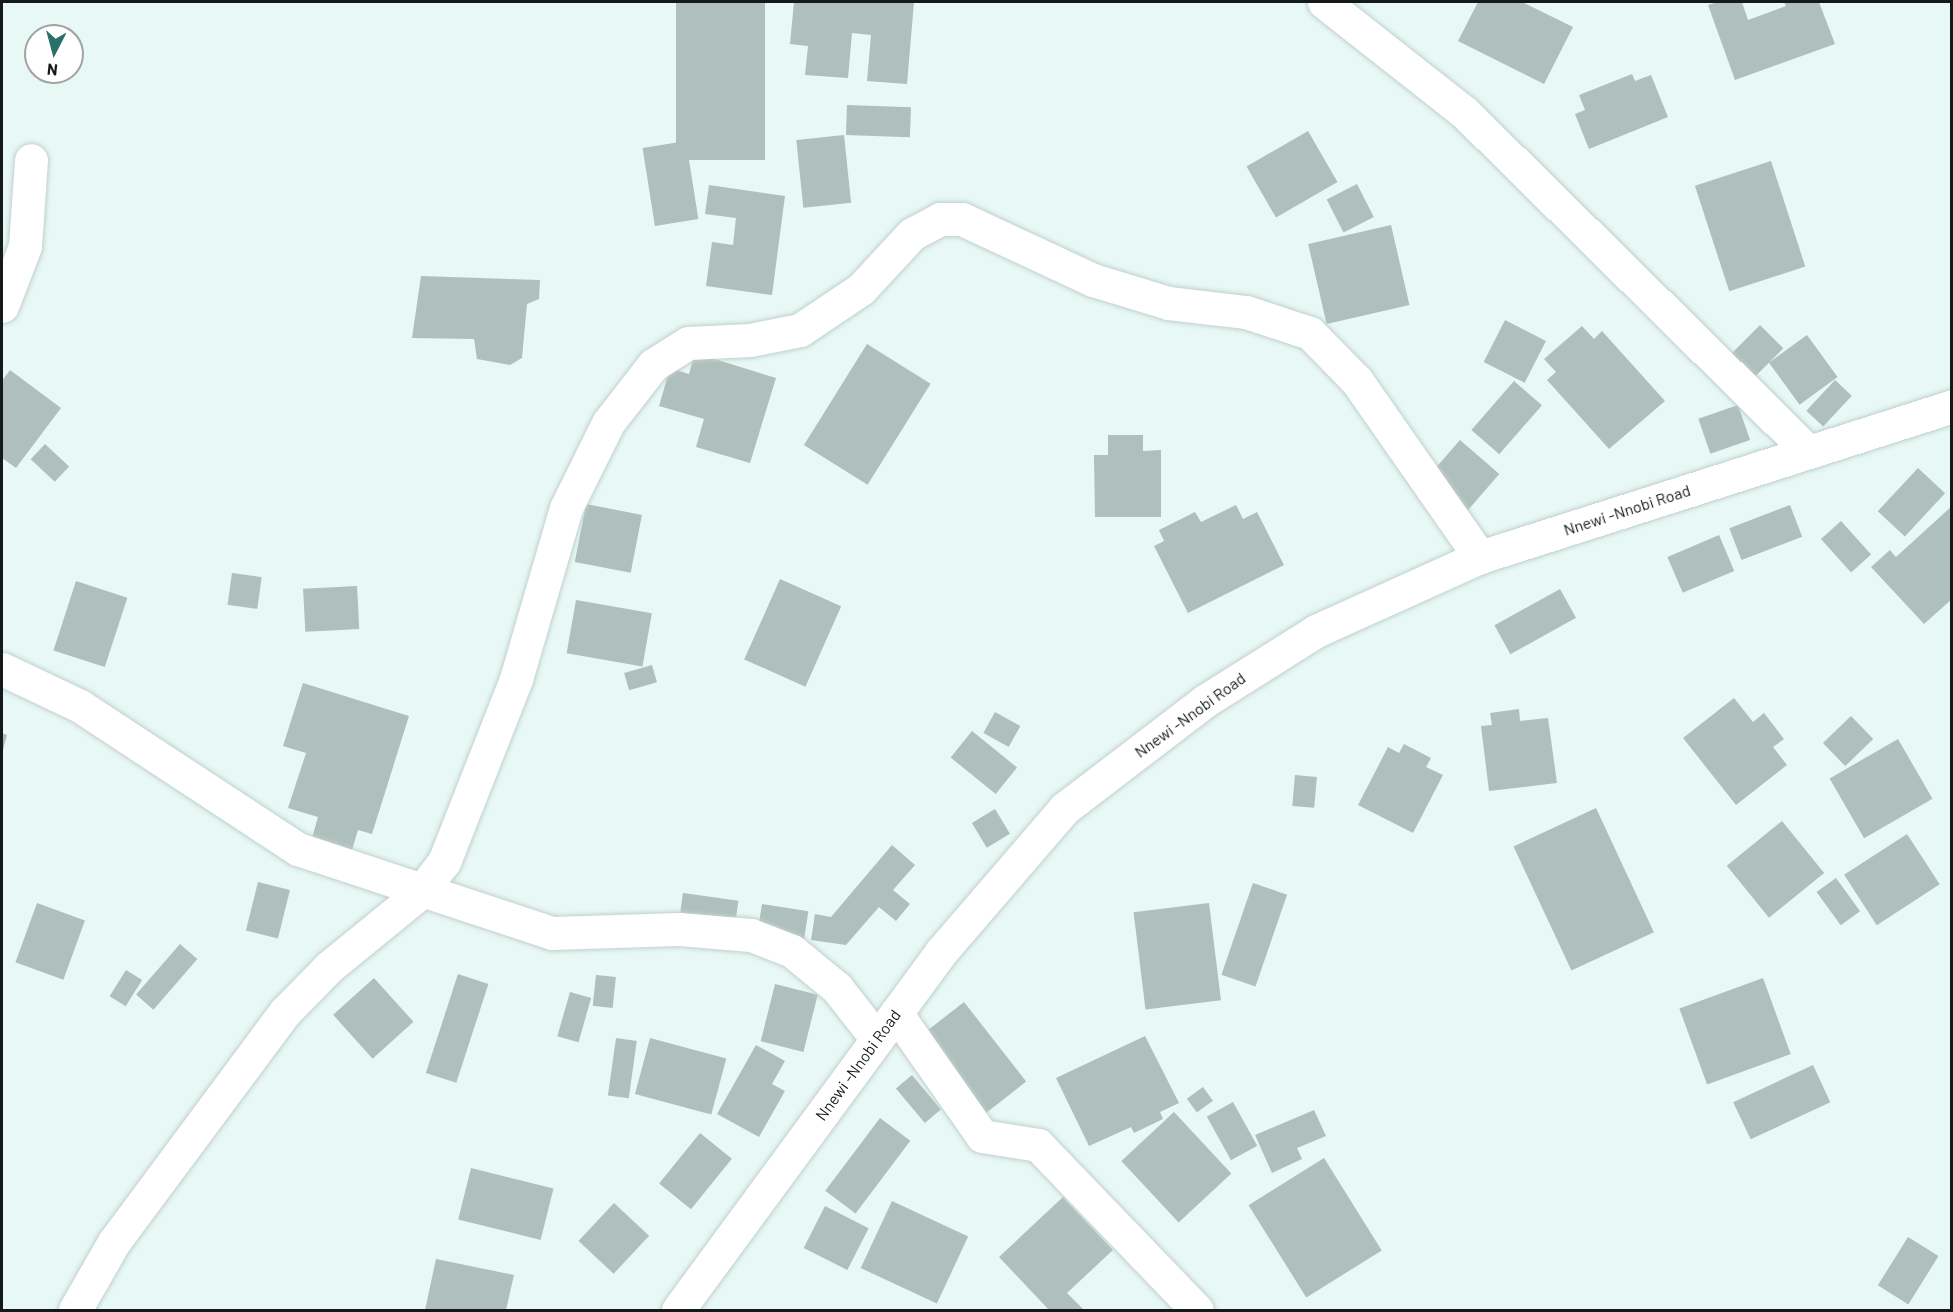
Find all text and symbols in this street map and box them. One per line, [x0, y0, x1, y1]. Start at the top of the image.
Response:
north arrow [24, 24, 84, 84]
text: N [46, 60, 59, 80]
street label: Nnewi -Nnobi Road [1561, 480, 1693, 540]
street label: Nnewi -Nnobi Road [1131, 668, 1249, 762]
street label: Nnewi -Nnobi Road [811, 1006, 905, 1124]

